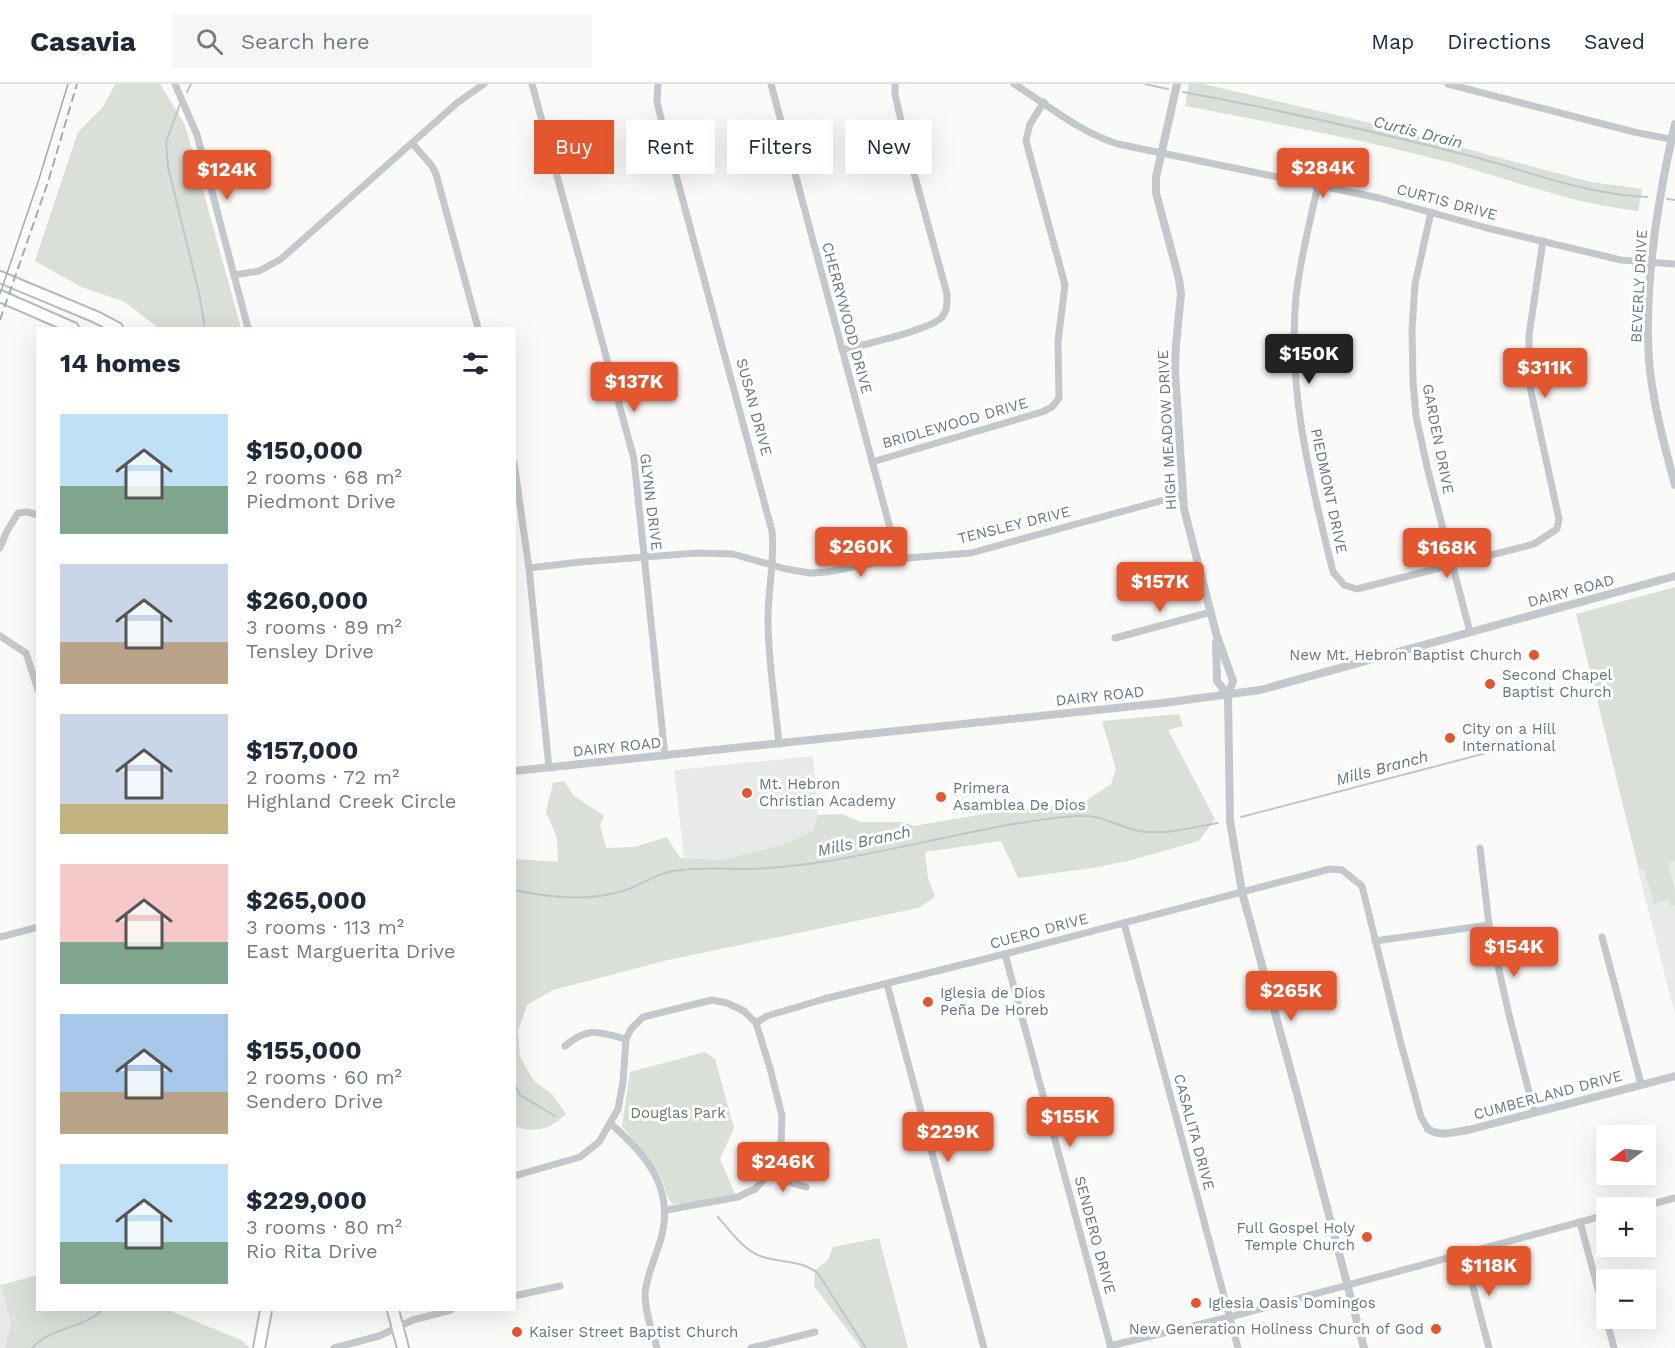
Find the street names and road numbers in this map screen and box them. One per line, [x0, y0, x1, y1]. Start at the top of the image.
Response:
street label: CURTIS DRIVE [1395, 180, 1499, 224]
street label: BEVERLY DRIVE [1627, 229, 1651, 343]
street label: CHERRYWOOD DRIVE [818, 240, 876, 396]
street label: HIGH MEADOW DRIVE [1154, 349, 1180, 511]
street label: SUSAN DRIVE [732, 356, 776, 458]
street label: GARDEN DRIVE [1419, 382, 1457, 496]
street label: BRIDLEWOOD DRIVE [880, 394, 1030, 452]
street label: PIEDMONT DRIVE [1307, 427, 1351, 555]
street label: GLYNN DRIVE [636, 452, 666, 552]
street label: TENSLEY DRIVE [956, 502, 1072, 548]
street label: DAIRY ROAD [1526, 571, 1616, 611]
street label: DAIRY ROAD [1055, 682, 1145, 710]
street label: DAIRY ROAD [572, 733, 662, 761]
street label: CUERO DRIVE [988, 909, 1090, 953]
street label: CUMBERLAND DRIVE [1472, 1066, 1624, 1124]
street label: CASALITA DRIVE [1170, 1072, 1218, 1192]
street label: SENDERO DRIVE [1071, 1174, 1119, 1296]

